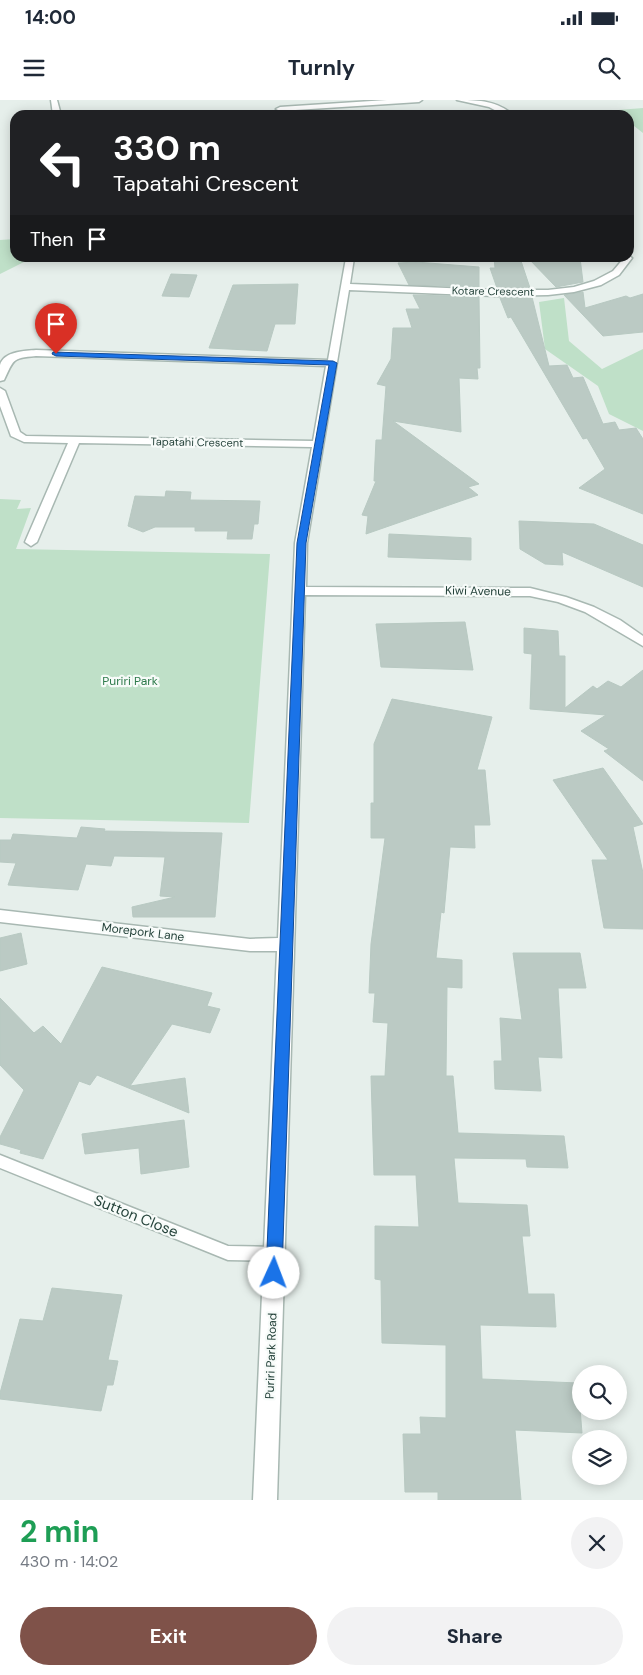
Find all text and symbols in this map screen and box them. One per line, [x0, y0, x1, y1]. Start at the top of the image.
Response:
text: 14:00 [25, 5, 76, 30]
text: Turnly [288, 53, 355, 82]
icon: menu [20, 54, 48, 82]
icon: search [595, 54, 623, 82]
text: 330 m [113, 125, 221, 171]
icon: left [30, 130, 95, 195]
text: Tapatahi Crescent [113, 169, 299, 198]
icon: arrive [83, 225, 111, 253]
text: Then [30, 227, 73, 252]
street label: Kotare Crescent [452, 283, 534, 299]
pin [35, 303, 77, 354]
icon: arrive [42, 310, 70, 338]
street label: Tapatahi Crescent [150, 434, 244, 450]
street label: Kiwi Avenue [445, 582, 511, 600]
park label: Puriri Park [102, 673, 158, 689]
street label: Morepork Lane [101, 919, 185, 945]
street label: Sutton Close [91, 1190, 181, 1242]
position arrow [247, 1246, 299, 1298]
street label: Puriri Park Road [261, 1312, 281, 1400]
map controls [572, 1365, 627, 1485]
button: search [572, 1365, 627, 1420]
button: layers [572, 1430, 627, 1485]
text: 2 min [20, 1512, 99, 1551]
button: close [571, 1517, 623, 1569]
text: 430 m · 14:02 [20, 1551, 118, 1572]
button: Exit [20, 1607, 317, 1665]
button: Share [327, 1607, 623, 1665]

